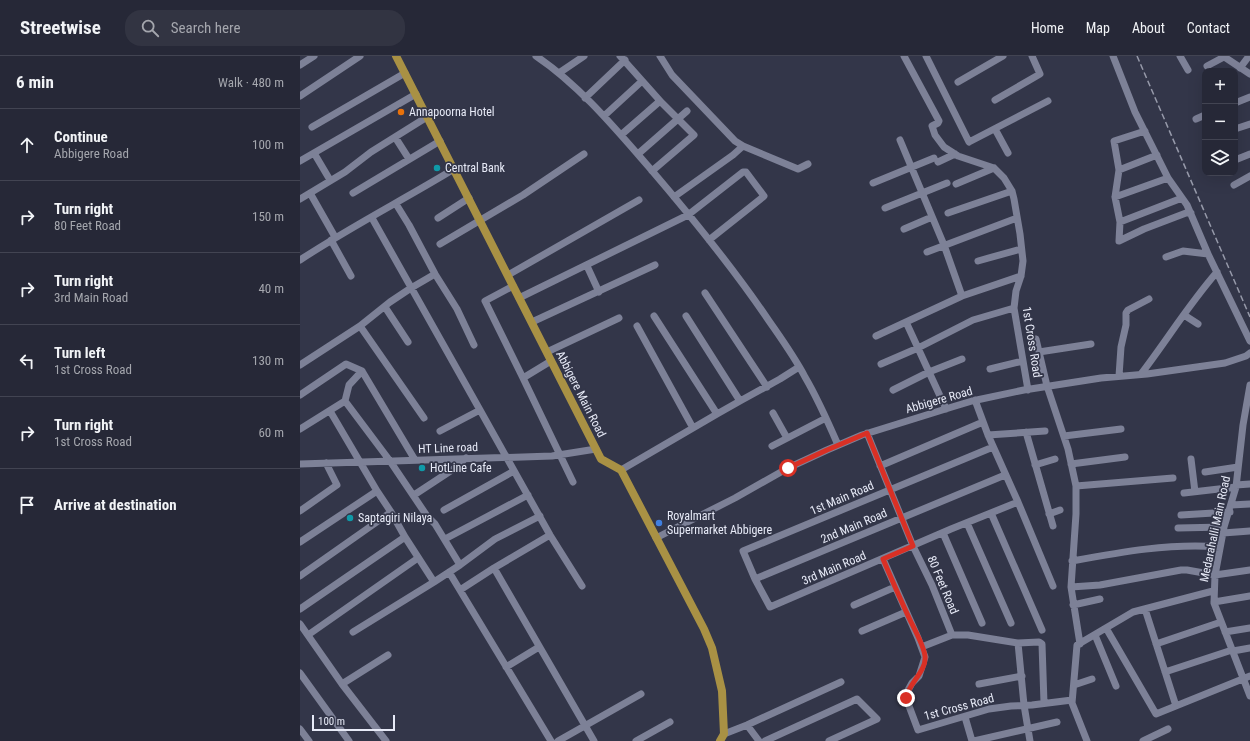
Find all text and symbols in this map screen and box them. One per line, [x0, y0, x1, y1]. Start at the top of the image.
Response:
search box [125, 10, 405, 46]
text: Streetwise [20, 16, 101, 39]
icon: search [139, 17, 161, 39]
text: Search here [171, 19, 241, 37]
text: Home [1031, 20, 1064, 36]
text: Map [1086, 20, 1110, 36]
text: About [1132, 20, 1165, 36]
text: Contact [1187, 20, 1230, 36]
map controls [1202, 68, 1238, 176]
button: + [1202, 68, 1238, 104]
text: 6 min [16, 72, 54, 92]
text: Walk · 480 m [218, 75, 284, 90]
button: − [1202, 104, 1238, 140]
place label: Annapoorna Hotel [409, 105, 495, 119]
marker: Annapoorna Hotel [396, 107, 406, 117]
text: Continue [54, 128, 108, 146]
icon: ahead [16, 134, 38, 156]
text: 100 m [252, 137, 284, 152]
button: layers [1202, 140, 1238, 176]
text: Abbigere Road [54, 146, 129, 161]
place label: Central Bank [445, 161, 506, 175]
marker: Central Bank [432, 163, 442, 173]
text: Turn right [54, 200, 113, 218]
icon: right [16, 206, 38, 228]
text: 150 m [252, 209, 284, 224]
text: 80 Feet Road [54, 218, 121, 233]
text: Turn right [54, 272, 113, 290]
icon: right [16, 278, 38, 300]
text: 40 m [258, 281, 284, 296]
text: 3rd Main Road [54, 290, 128, 305]
street label: 1st Cross Road [1019, 305, 1045, 379]
text: Turn left [54, 344, 105, 362]
street label: Abbigere Main Road [553, 348, 609, 440]
icon: left [16, 350, 38, 372]
text: 130 m [252, 353, 284, 368]
text: 1st Cross Road [54, 362, 132, 377]
street label: Abbigere Road [904, 384, 974, 416]
text: Turn right [54, 416, 113, 434]
icon: right [16, 422, 38, 444]
text: 60 m [258, 425, 284, 440]
text: 1st Cross Road [54, 434, 132, 449]
street label: HT Line road [418, 440, 478, 456]
route start [779, 459, 797, 477]
place label: HotLine Cafe [430, 461, 492, 475]
marker: HotLine Cafe [417, 463, 427, 473]
street label: Medarahalli Main Road [1197, 475, 1233, 583]
street label: 1st Main Road [808, 478, 876, 518]
icon: arrive [16, 494, 38, 516]
text: Arrive at destination [54, 496, 177, 514]
street label: 2nd Main Road [819, 506, 889, 546]
place label: Royalmart Supermarket Abbigere [667, 509, 772, 537]
place label: Saptagiri Nilaya [358, 511, 433, 525]
marker: Saptagiri Nilaya [345, 513, 355, 523]
marker: Royalmart Supermarket Abbigere [654, 518, 664, 528]
street label: 3rd Main Road [800, 548, 868, 588]
street label: 80 Feet Road [924, 554, 962, 616]
route end [897, 689, 915, 707]
street label: 1st Cross Road [922, 691, 996, 723]
scale bar [312, 713, 395, 732]
text: 100 m [318, 715, 345, 728]

